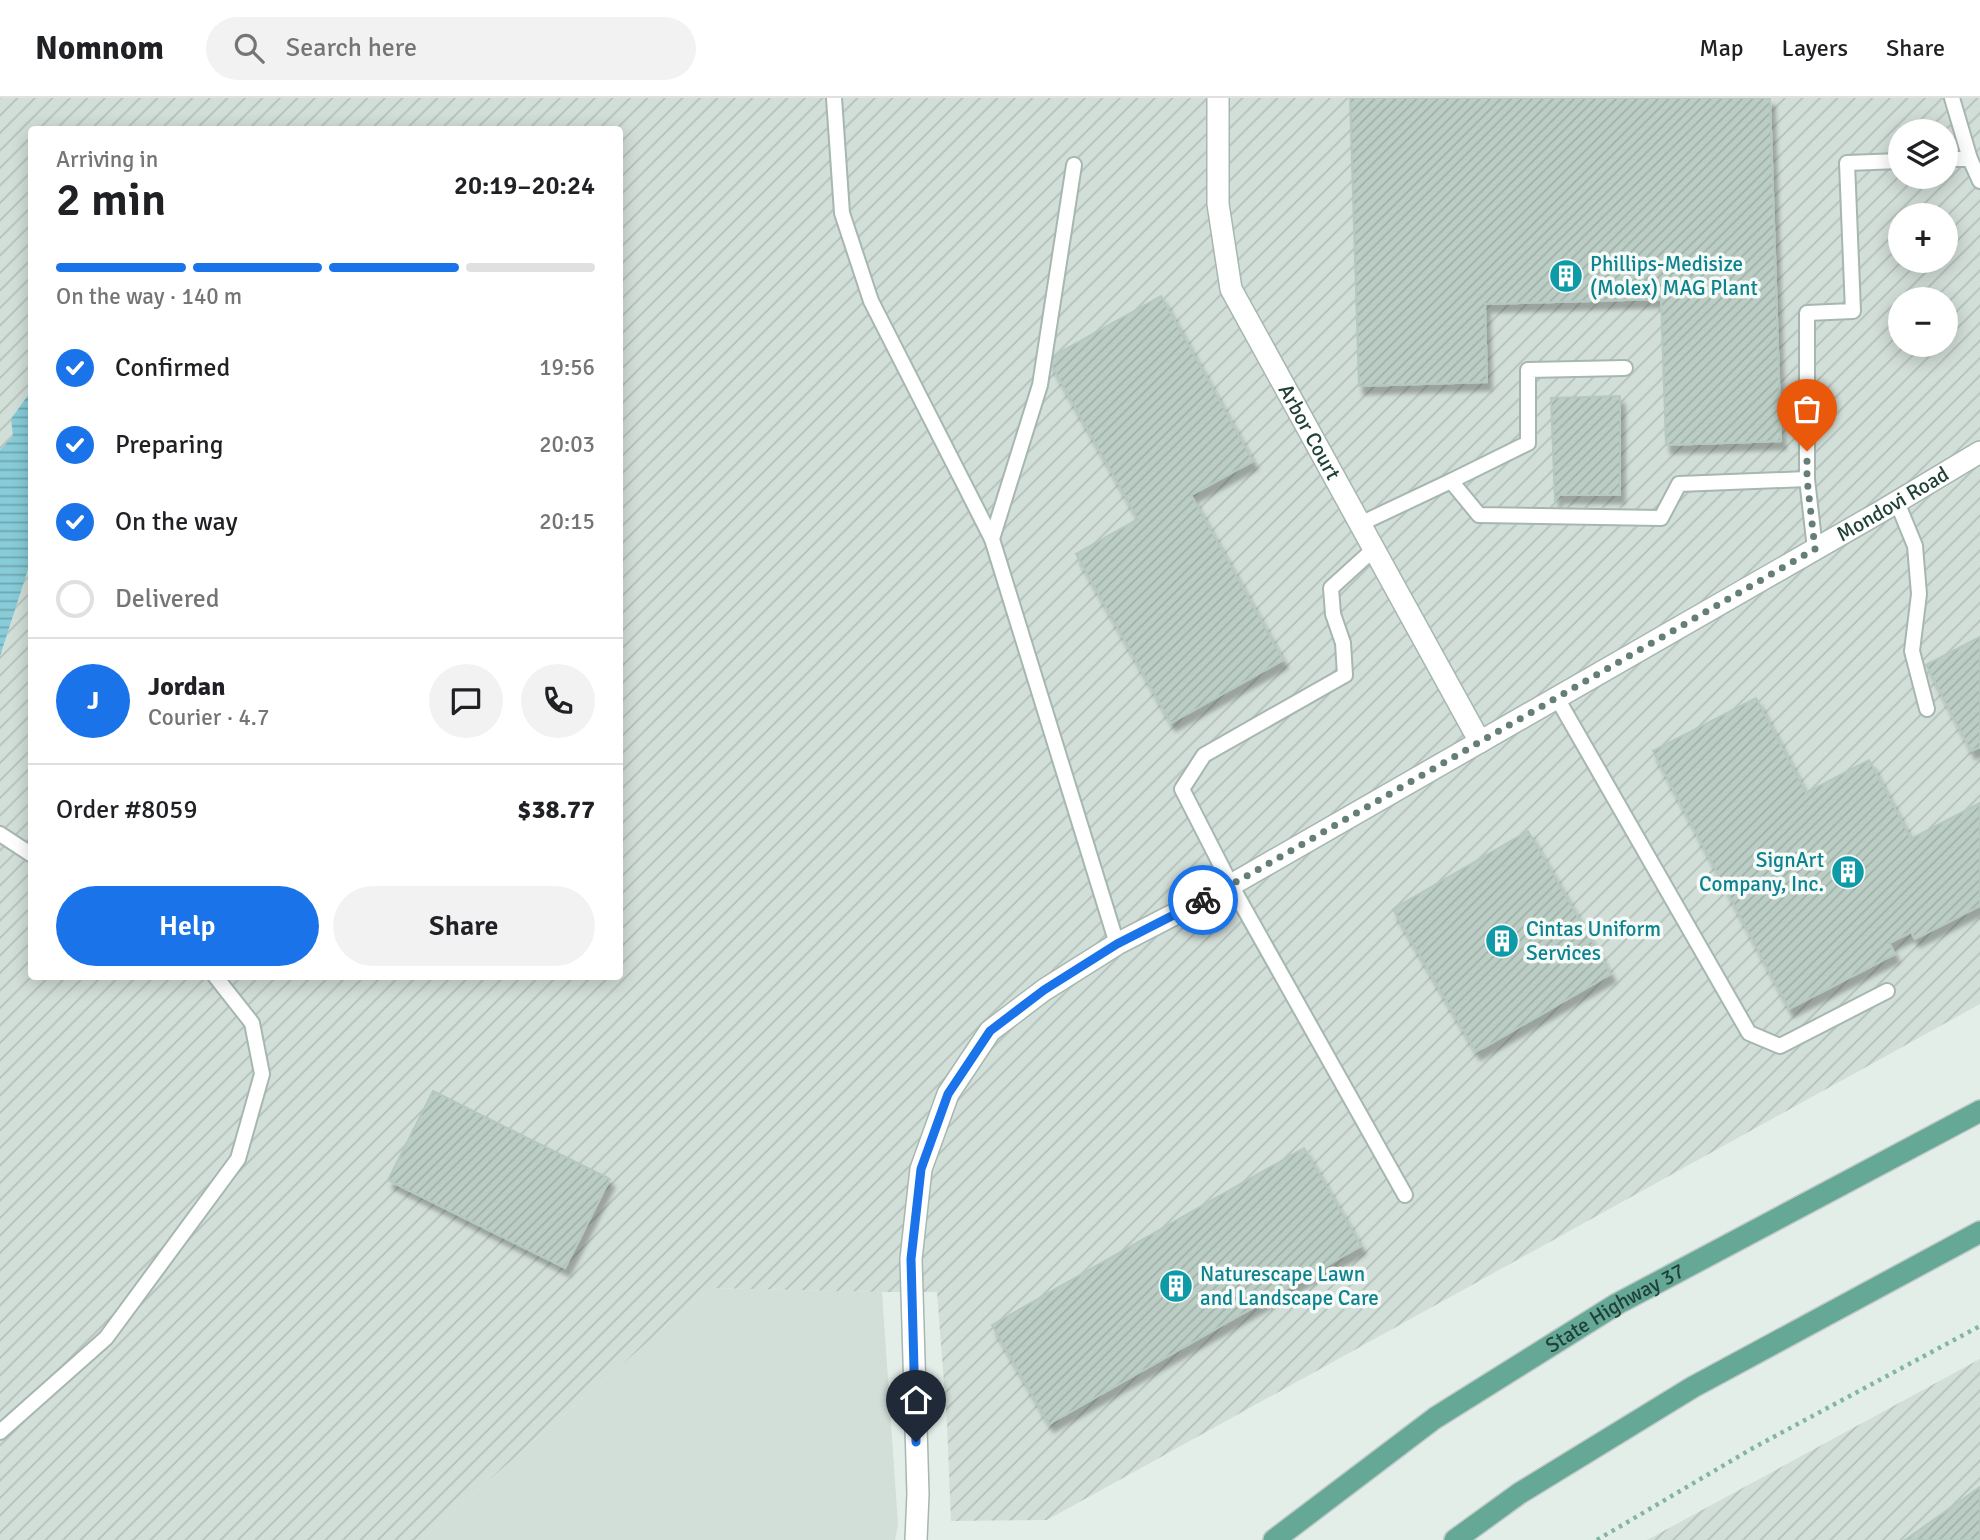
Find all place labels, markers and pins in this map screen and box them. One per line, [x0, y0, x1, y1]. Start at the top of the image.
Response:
place label: Phillips-Medisize (Molex) MAG Plant [1590, 251, 1758, 301]
building icon: Phillips-Medisize (Molex) MAG Plant [1547, 257, 1585, 295]
pin [1777, 379, 1837, 451]
place label: SignArt Company, Inc. [1699, 847, 1824, 897]
building icon: SignArt Company, Inc. [1829, 853, 1867, 891]
place label: Cintas Uniform Services [1526, 916, 1661, 966]
building icon: Cintas Uniform Services [1483, 922, 1521, 960]
place label: Naturescape Lawn and Landscape Care [1200, 1261, 1379, 1311]
building icon: Naturescape Lawn and Landscape Care [1157, 1267, 1195, 1305]
pin [886, 1370, 946, 1442]

